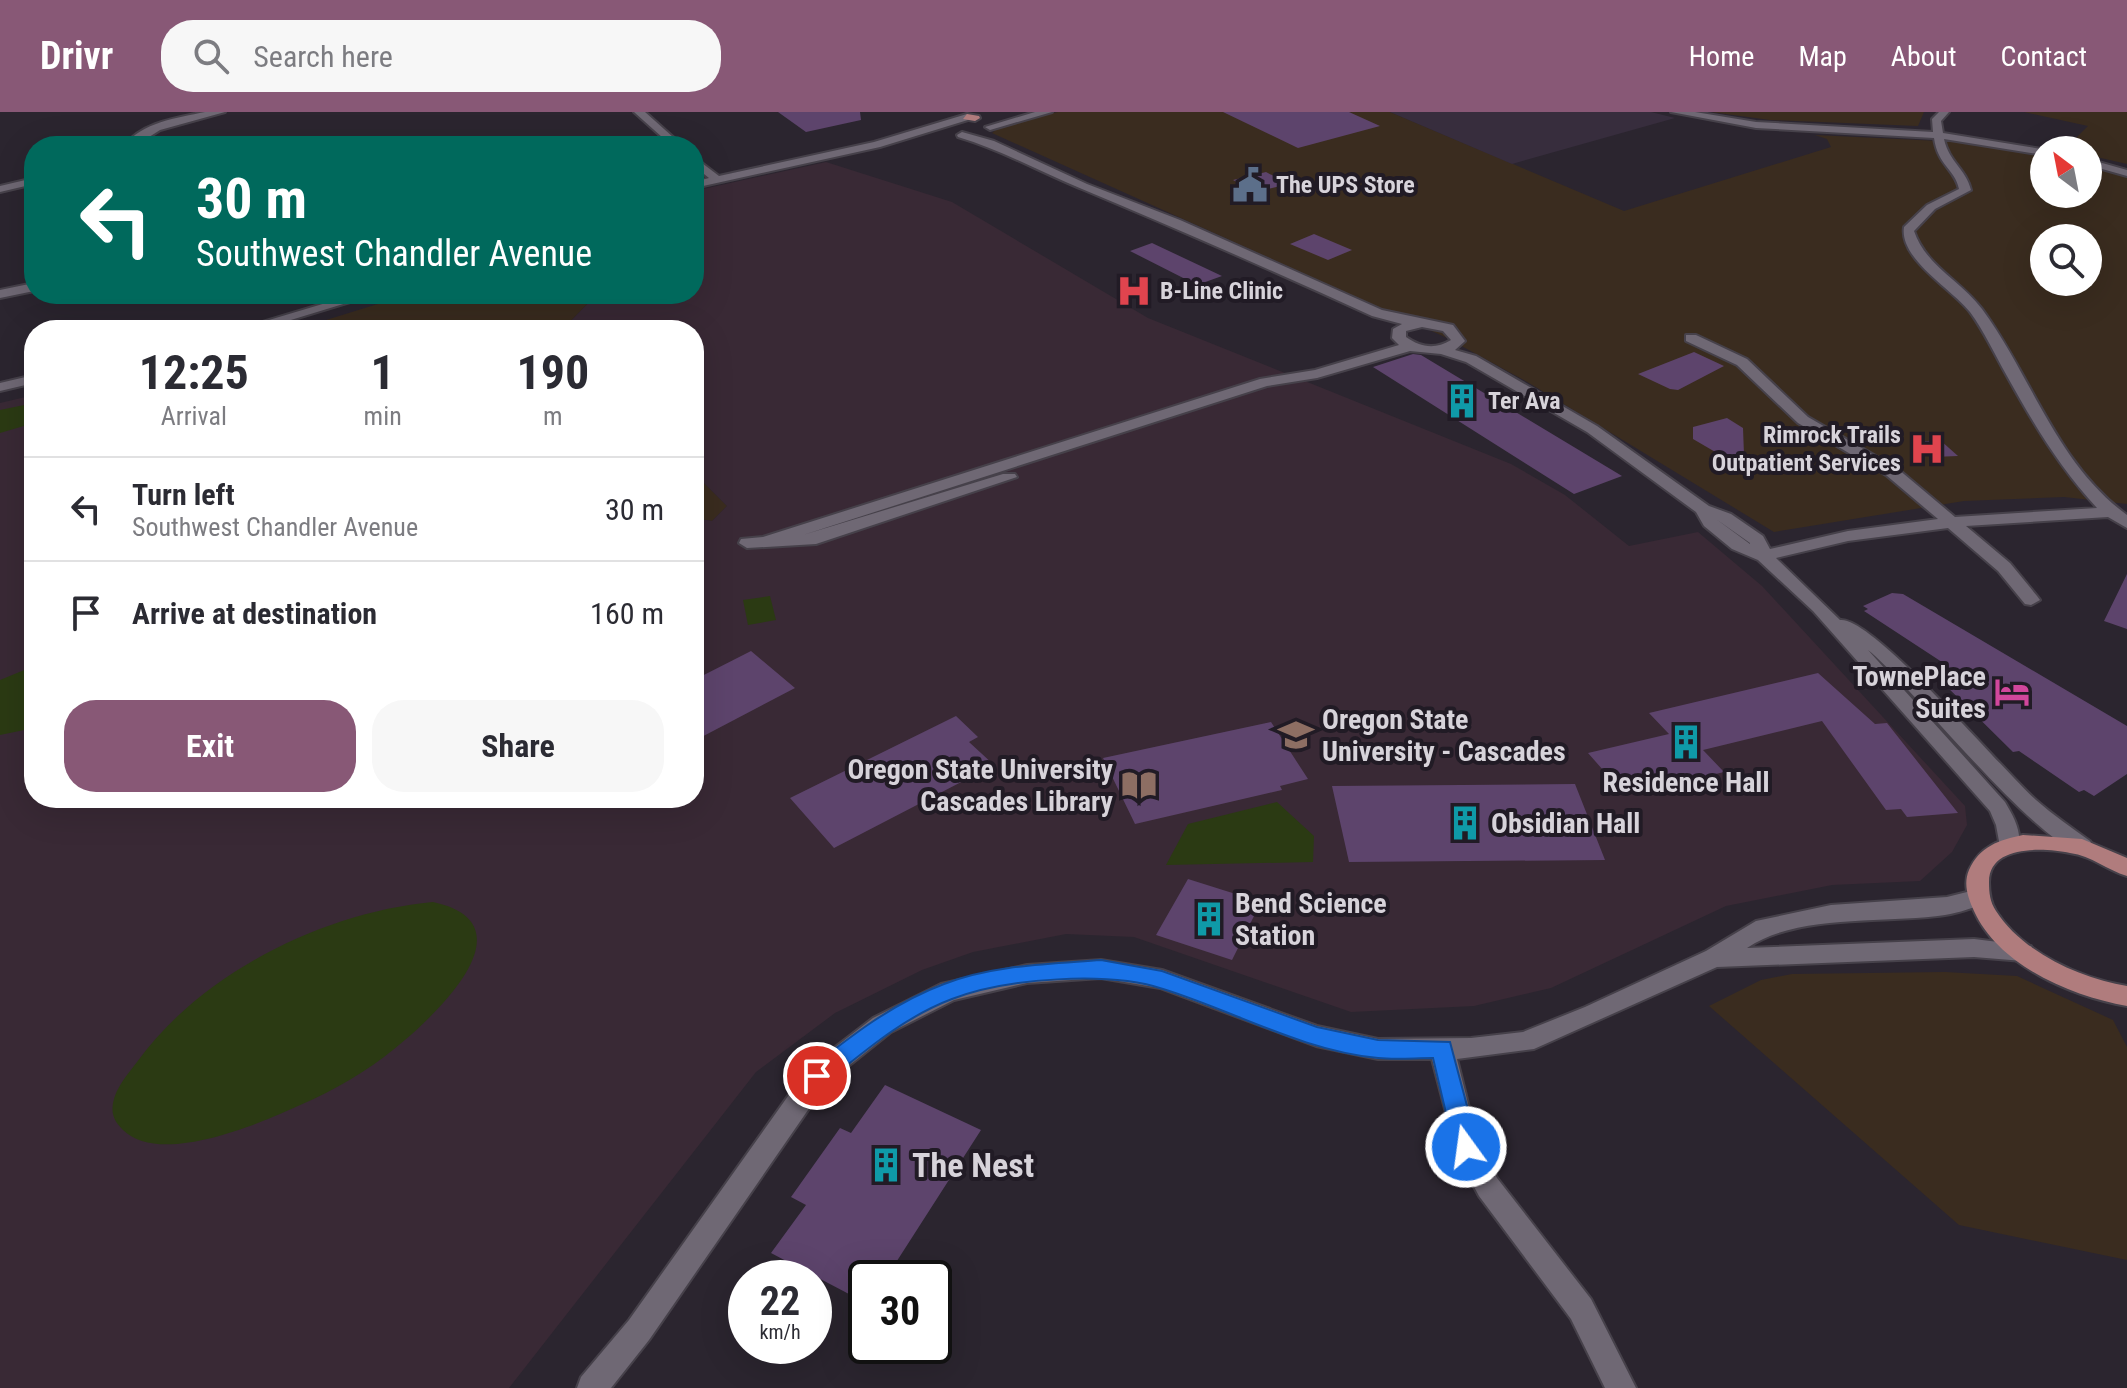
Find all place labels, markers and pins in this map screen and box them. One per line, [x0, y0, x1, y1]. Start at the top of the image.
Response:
public building icon: The UPS Store [1231, 166, 1269, 204]
place label: The UPS Store [1276, 171, 1415, 199]
hospital icon: B-Line Clinic [1115, 272, 1153, 310]
place label: B-Line Clinic [1160, 277, 1283, 305]
building icon: Ter Ava [1443, 382, 1481, 420]
place label: Ter Ava [1488, 387, 1561, 415]
place label: Rimrock Trails Outpatient Services [1712, 421, 1901, 477]
hospital icon: Rimrock Trails Outpatient Services [1908, 430, 1946, 468]
place label: TownePlace Suites [1852, 660, 1986, 725]
hotel icon: TownePlace Suites [1993, 673, 2031, 711]
place label: Oregon State University - Cascades [1322, 703, 1566, 768]
school or university icon: Oregon State University - Cascades [1277, 716, 1315, 754]
building icon: Residence Hall [1667, 723, 1705, 761]
place label: Oregon State University Cascades Library [847, 753, 1114, 818]
library icon: Oregon State University Cascades Library [1120, 766, 1158, 804]
place label: Residence Hall [1603, 766, 1769, 799]
building icon: Obsidian Hall [1446, 804, 1484, 842]
place label: Obsidian Hall [1491, 807, 1640, 840]
place label: Bend Science Station [1235, 887, 1387, 952]
building icon: Bend Science Station [1190, 900, 1228, 938]
pin [783, 1042, 851, 1110]
place label: The Nest [912, 1145, 1034, 1185]
building icon: The Nest [867, 1146, 905, 1184]

